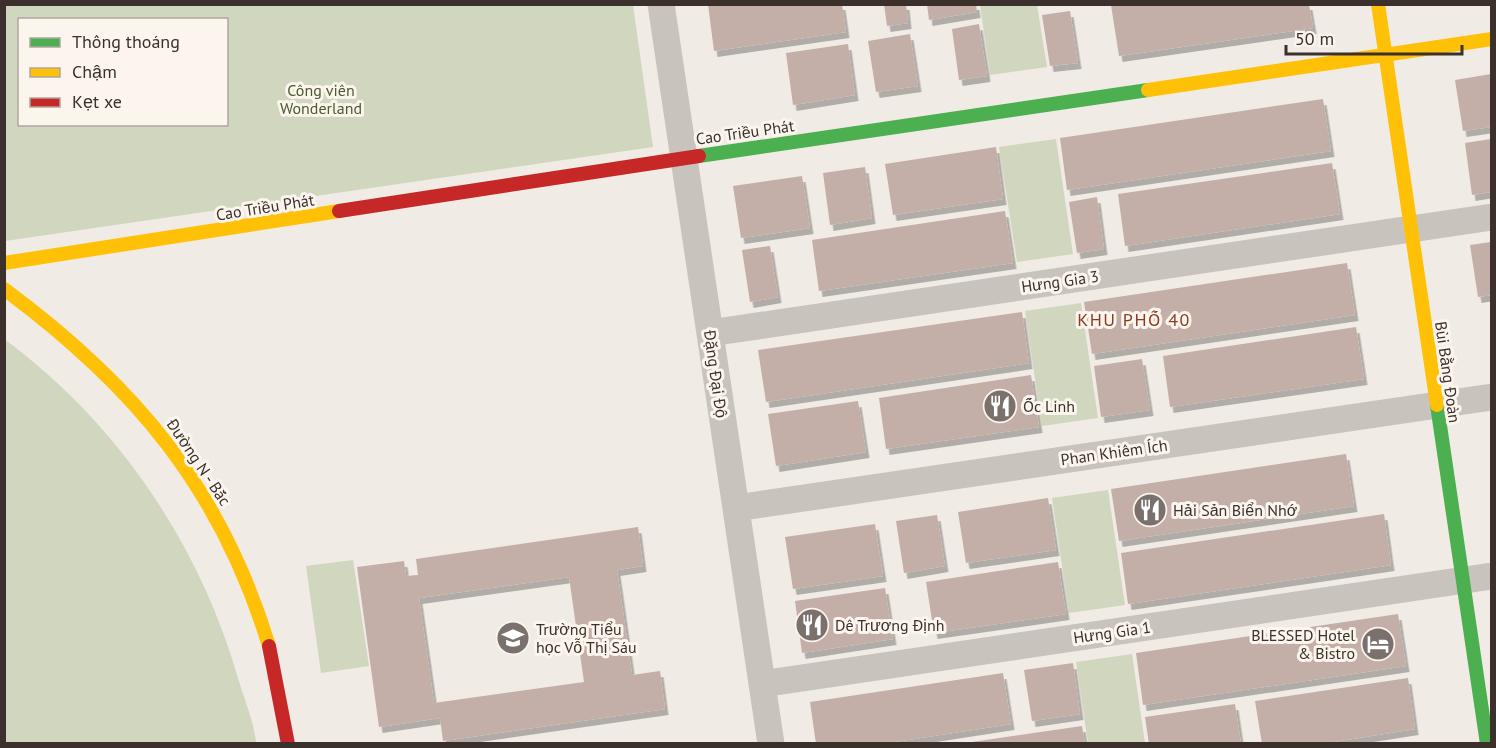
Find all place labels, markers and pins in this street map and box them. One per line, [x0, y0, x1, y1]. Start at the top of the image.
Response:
restaurant icon: Ốc Linh [982, 388, 1018, 424]
place label: Ốc Linh [1023, 396, 1075, 416]
restaurant icon: Hải Sản Biển Nhớ [1132, 492, 1168, 528]
place label: Hải Sản Biển Nhớ [1173, 500, 1298, 520]
restaurant icon: Dê Trương Định [794, 607, 830, 643]
place label: Dê Trương Định [835, 615, 944, 635]
place label: Trường Tiểu học Vỗ Thị Sáu [536, 619, 637, 657]
school or university icon: Trường Tiểu học Vỗ Thị Sáu [495, 620, 531, 656]
place label: BLESSED Hotel & Bistro [1251, 625, 1355, 663]
hotel icon: BLESSED Hotel & Bistro [1360, 626, 1396, 662]

